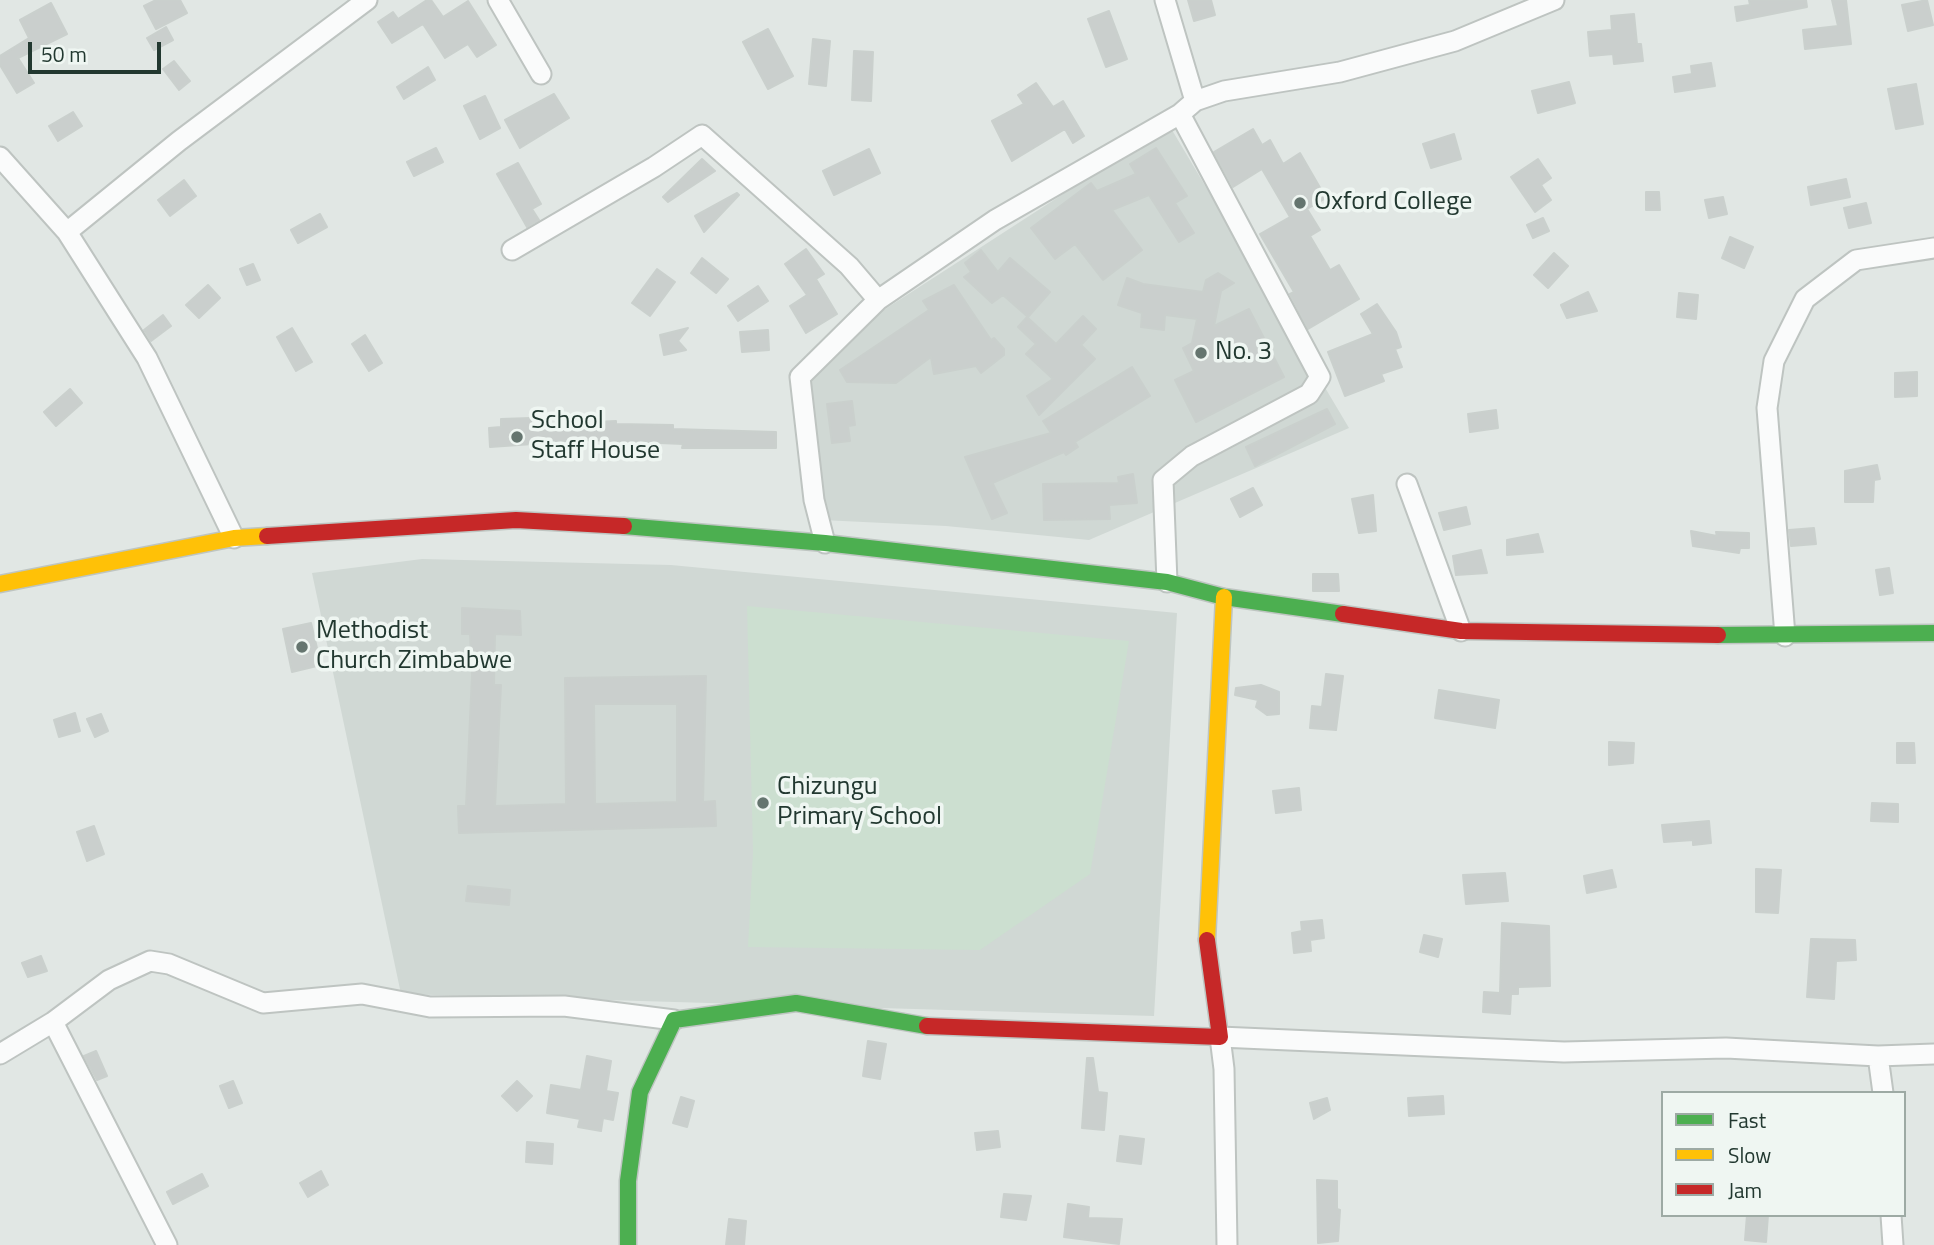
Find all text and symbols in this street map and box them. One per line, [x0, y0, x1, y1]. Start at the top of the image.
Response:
scale bar [32, 28, 164, 72]
text: 50 m [41, 38, 87, 70]
place label: Oxford College [1314, 187, 1472, 219]
marker: Oxford College [1292, 195, 1308, 211]
place label: No. 3 [1215, 337, 1272, 369]
marker: No. 3 [1193, 345, 1209, 361]
place label: School Staff House [531, 406, 660, 467]
marker: School Staff House [509, 429, 525, 445]
place label: Methodist Church Zimbabwe [316, 616, 512, 678]
marker: Methodist Church Zimbabwe [294, 639, 310, 655]
place label: Chizungu Primary School [777, 772, 942, 834]
marker: Chizungu Primary School [755, 795, 771, 811]
legend [1661, 1091, 1906, 1217]
text: Fast [1728, 1104, 1766, 1136]
text: Slow [1728, 1139, 1771, 1171]
text: Jam [1728, 1174, 1762, 1206]

